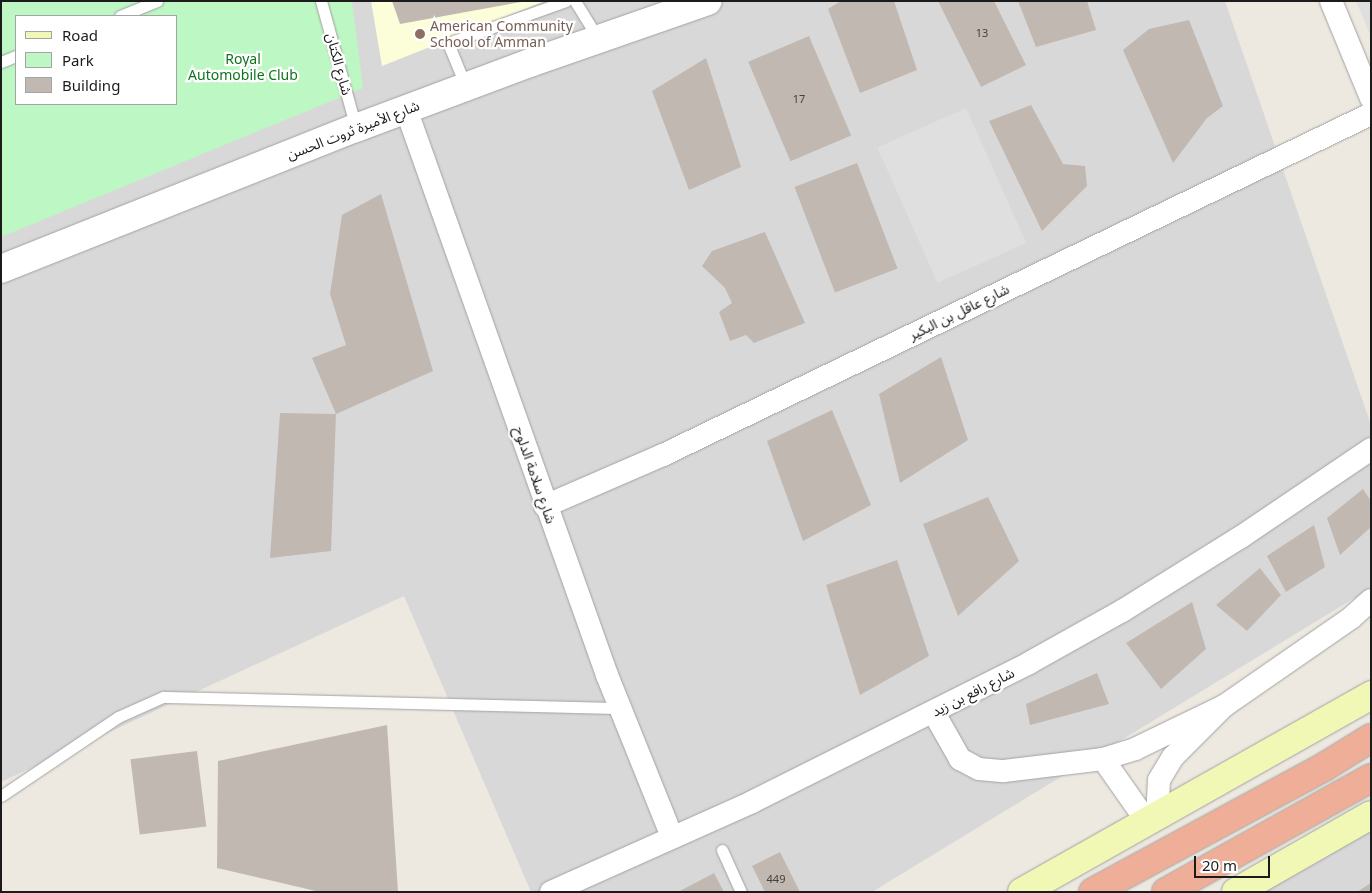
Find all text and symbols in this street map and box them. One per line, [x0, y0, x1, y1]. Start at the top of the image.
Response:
legend [15, 15, 178, 105]
place label: American Community School of Amman [430, 18, 573, 50]
text: Road [62, 25, 98, 45]
house number: 13 [976, 26, 988, 40]
marker: American Community School of Amman [414, 28, 426, 40]
street label: شارع الكتان [323, 31, 355, 97]
text: Park [62, 50, 94, 70]
park label: Royal Automobile Club [188, 51, 298, 84]
text: Building [62, 75, 120, 95]
house number: 17 [793, 92, 805, 106]
street label: شارع الأميرة ثروت الحسن [284, 97, 422, 163]
street label: شارع عاقل بن البكير [906, 280, 1012, 344]
street label: شارع سلامة الدلوح [511, 424, 559, 526]
street label: شارع رافع بن زيد [929, 664, 1017, 720]
scale bar [1197, 846, 1273, 878]
text: 20 m [1202, 855, 1237, 875]
house number: 449 [767, 872, 785, 886]

